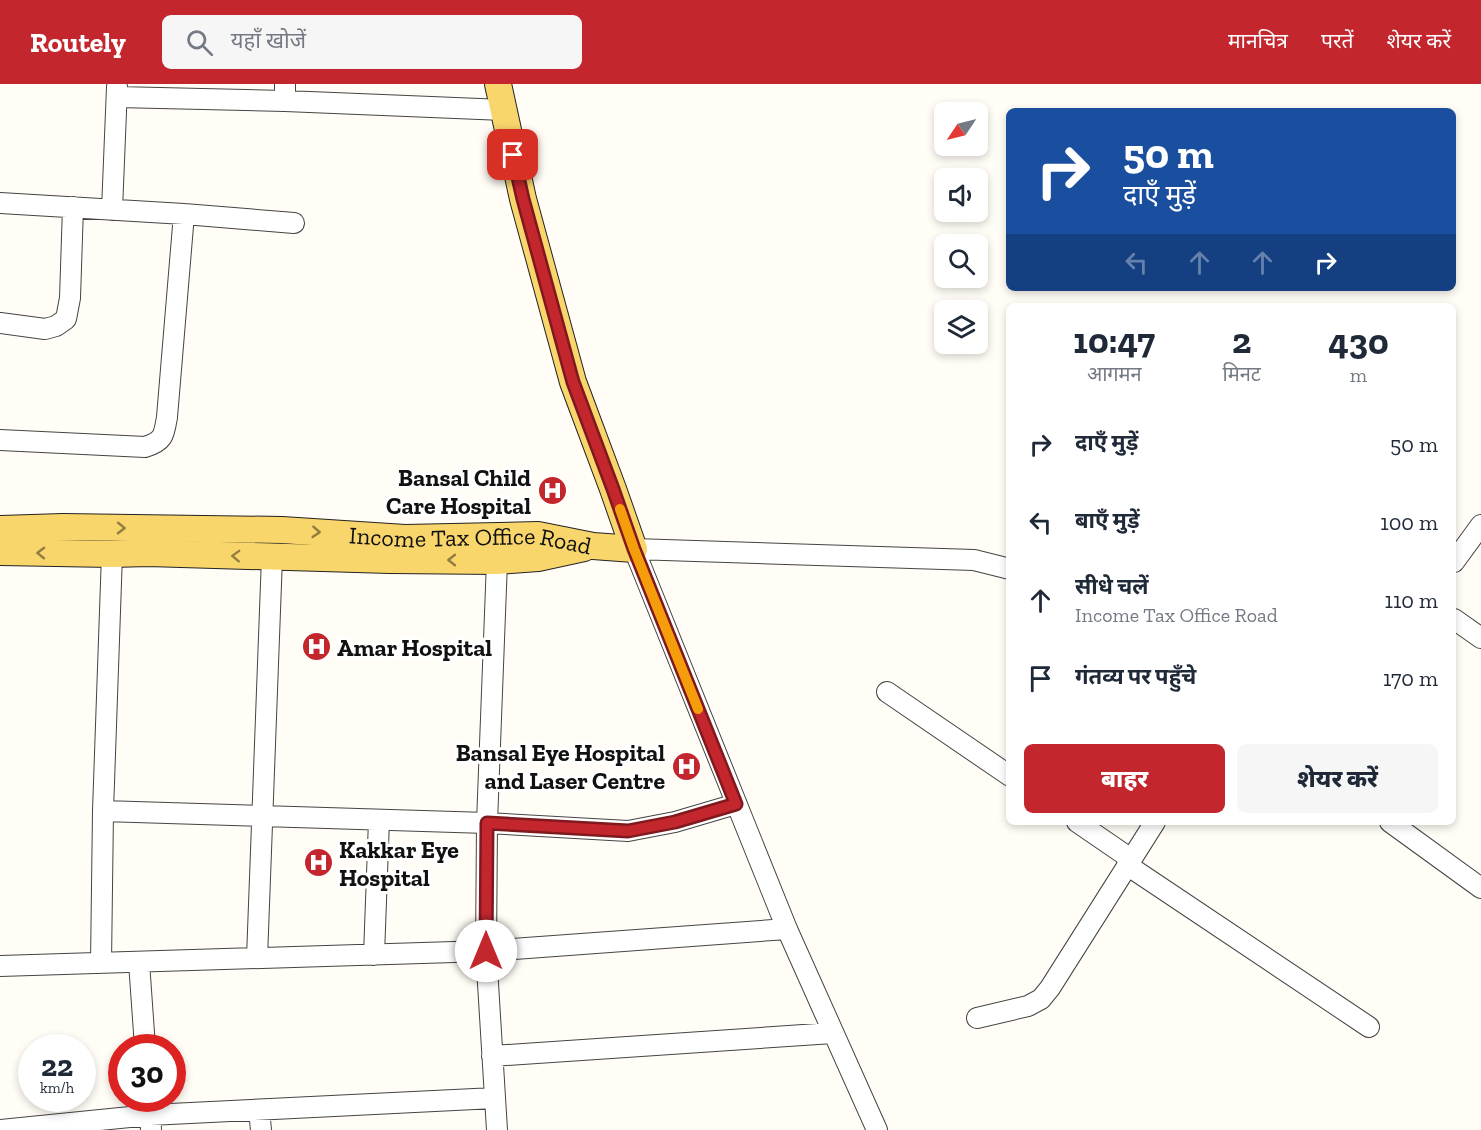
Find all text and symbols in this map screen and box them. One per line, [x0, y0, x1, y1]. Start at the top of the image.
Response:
search box [162, 15, 582, 69]
text: Routely [30, 26, 126, 59]
icon: search [183, 26, 216, 59]
text: यहाँ खोजें [231, 27, 306, 54]
text: मानचित्र [1228, 28, 1288, 53]
text: परतें [1321, 28, 1353, 53]
text: शेयर करें [1386, 28, 1451, 53]
north arrow [934, 102, 988, 156]
map controls [934, 102, 988, 354]
text: 50 m [1123, 128, 1214, 179]
pin [487, 129, 538, 180]
icon: right [1024, 132, 1102, 210]
icon: arrive [496, 138, 529, 171]
button: sound [934, 168, 988, 222]
text: दाएँ मुड़ें [1123, 179, 1196, 211]
button: search [934, 234, 988, 288]
icon: left [1120, 246, 1153, 279]
icon: ahead [1183, 246, 1216, 279]
icon: ahead [1246, 246, 1279, 279]
icon: right [1309, 246, 1342, 279]
button: layers [934, 300, 988, 354]
text: 10:47 [1073, 319, 1155, 362]
text: 2 [1232, 319, 1251, 362]
text: 430 [1328, 320, 1389, 363]
text: आगमन [1087, 362, 1142, 386]
text: मिनट [1223, 362, 1261, 386]
text: m [1350, 363, 1367, 387]
icon: right [1024, 428, 1057, 461]
text: दाएँ मुड़ें [1075, 429, 1138, 456]
text: 50 m [1390, 431, 1438, 458]
place label: Bansal Child Care Hospital [386, 463, 531, 520]
hospital icon: Bansal Child Care Hospital [536, 475, 568, 507]
icon: left [1024, 506, 1057, 539]
text: बाएँ मुड़ें [1075, 507, 1139, 534]
text: 100 m [1380, 509, 1438, 536]
street label: Income Tax Office Road [348, 520, 594, 560]
one-way arrow [117, 522, 126, 534]
one-way arrow [312, 525, 321, 538]
one-way arrow [36, 547, 45, 559]
one-way arrow [231, 550, 240, 562]
one-way arrow [447, 554, 456, 566]
text: सीधे चलें [1075, 573, 1148, 600]
icon: ahead [1024, 584, 1057, 617]
text: 110 m [1384, 587, 1438, 614]
text: Income Tax Office Road [1075, 603, 1278, 627]
hospital icon: Amar Hospital [300, 631, 332, 663]
place label: Amar Hospital [337, 633, 492, 662]
icon: arrive [1024, 662, 1057, 695]
text: गंतव्य पर पहुँचे [1075, 663, 1196, 690]
text: 170 m [1383, 665, 1438, 692]
place label: Bansal Eye Hospital and Laser Centre [456, 738, 665, 795]
button: बाहर [1024, 744, 1225, 813]
button: शेयर करें [1237, 744, 1438, 813]
hospital icon: Bansal Eye Hospital and Laser Centre [670, 750, 702, 782]
place label: Kakkar Eye Hospital [339, 835, 459, 892]
hospital icon: Kakkar Eye Hospital [302, 847, 334, 879]
position arrow [454, 919, 518, 983]
speed limit sign: 30 [108, 1034, 186, 1112]
text: 22 [41, 1048, 73, 1084]
text: km/h [40, 1079, 74, 1097]

